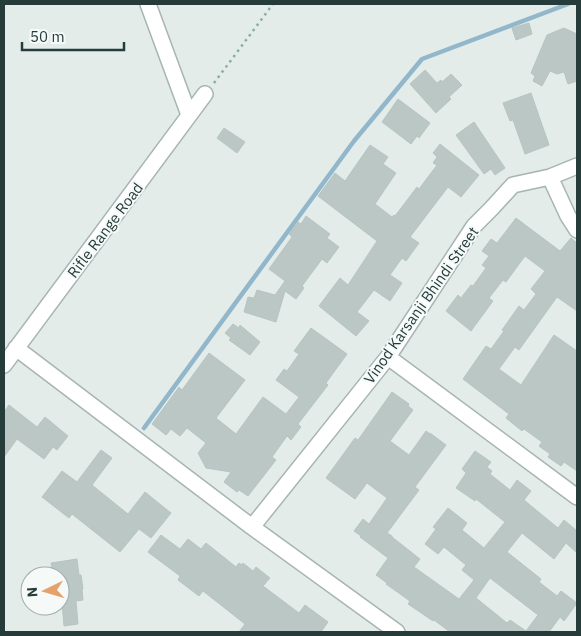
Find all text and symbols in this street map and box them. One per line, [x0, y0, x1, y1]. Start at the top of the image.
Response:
scale bar [22, 20, 125, 52]
text: 50 m [30, 27, 65, 46]
street label: Rifle Range Road [63, 179, 147, 281]
street label: Vinod Karsanji Bhindi Street [359, 223, 483, 387]
north arrow [20, 566, 70, 616]
text: N [23, 586, 41, 598]

